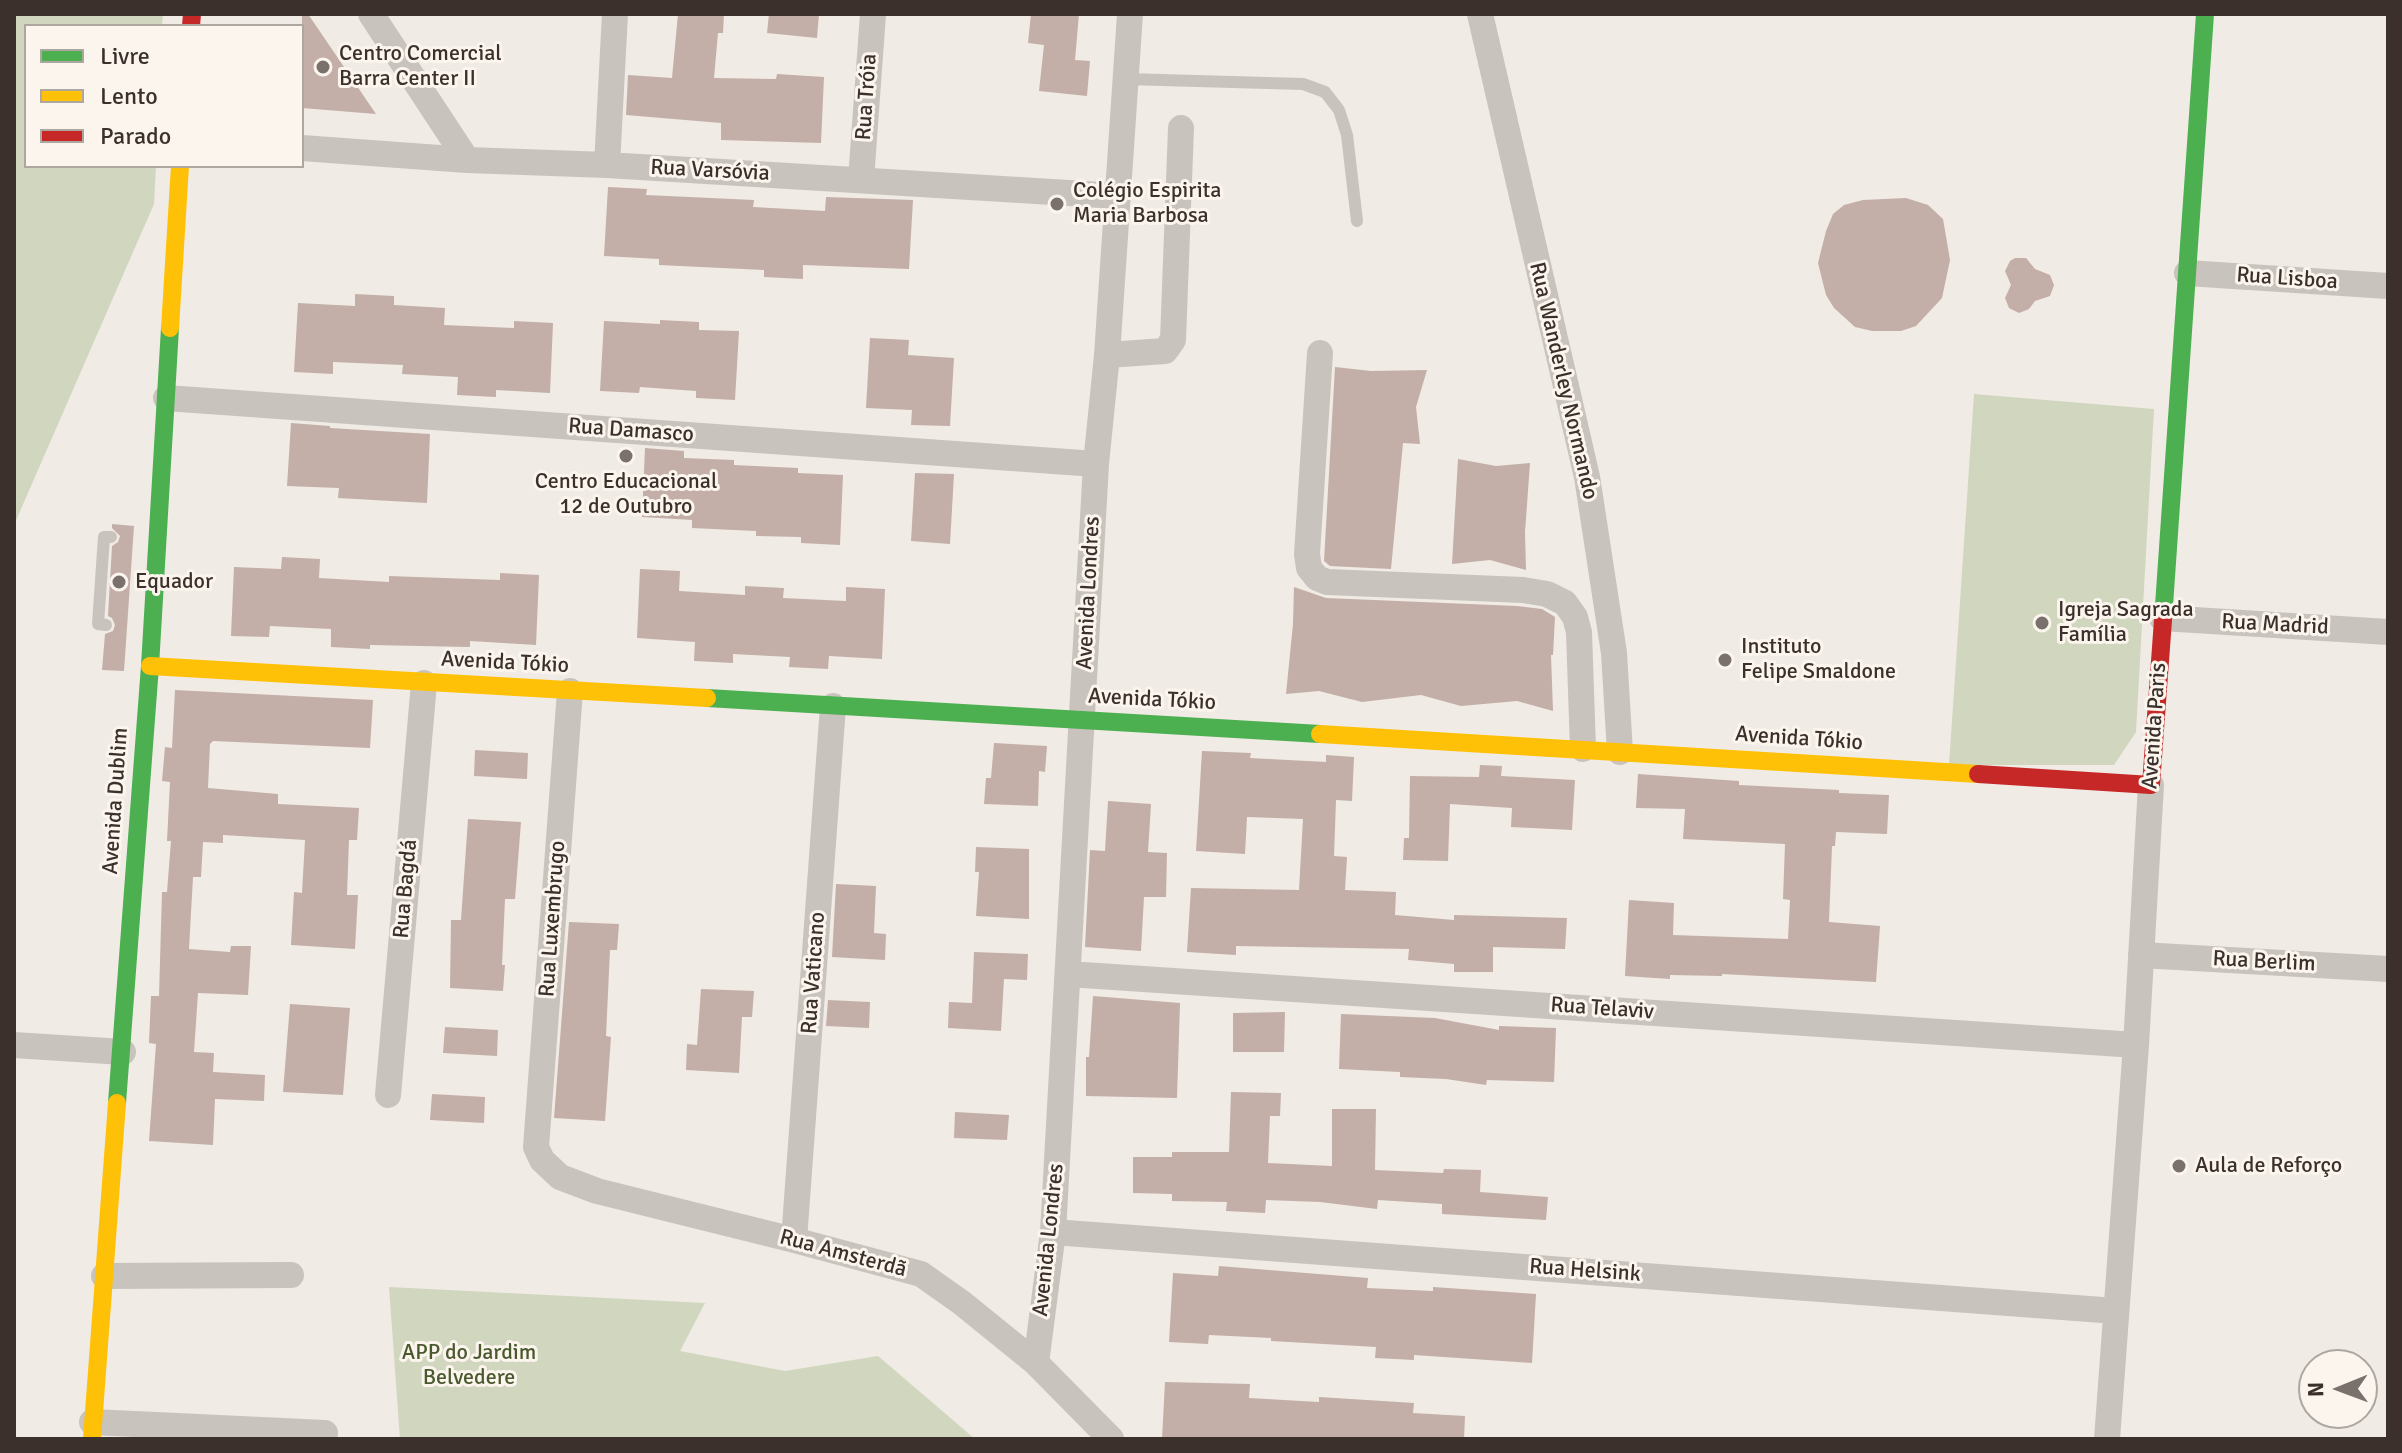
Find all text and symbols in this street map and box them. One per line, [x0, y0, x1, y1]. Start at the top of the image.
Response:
legend [24, 24, 304, 168]
text: Livre [100, 41, 150, 71]
place label: Centro Comercial Barra Center II [339, 41, 502, 92]
street label: Rua Tróia [851, 53, 883, 141]
marker: Centro Comercial Barra Center II [314, 58, 332, 76]
text: Lento [100, 81, 158, 111]
text: Parado [100, 121, 171, 151]
street label: Rua Varsóvia [650, 155, 770, 187]
place label: Colégio Espirita Maria Barbosa [1073, 178, 1221, 230]
marker: Colégio Espirita Maria Barbosa [1048, 195, 1066, 213]
street label: Rua Wanderley Normando [1523, 260, 1603, 502]
street label: Rua Lisboa [2235, 262, 2339, 296]
street label: Rua Damasco [567, 413, 695, 449]
marker: Centro Educacional 12 de Outubro [617, 447, 635, 465]
place label: Centro Educacional 12 de Outubro [535, 469, 717, 520]
street label: Avenida Londres [1072, 516, 1106, 670]
place label: Equador [135, 569, 213, 595]
marker: Equador [110, 573, 128, 591]
place label: Igreja Sagrada Família [2058, 597, 2194, 648]
street label: Rua Madrid [2221, 609, 2329, 641]
marker: Igreja Sagrada Família [2033, 614, 2051, 632]
place label: Instituto Felipe Smaldone [1741, 634, 1896, 686]
street label: Avenida Tókio [440, 646, 570, 680]
marker: Instituto Felipe Smaldone [1716, 651, 1734, 669]
street label: Avenida Paris [2137, 662, 2173, 790]
street label: Avenida Tókio [1087, 683, 1217, 717]
street label: Avenida Tókio [1734, 721, 1864, 757]
street label: Avenida Dublim [98, 727, 134, 875]
street label: Rua Bagdá [389, 838, 423, 940]
street label: Rua Luxembrugo [534, 840, 572, 998]
street label: Rua Vaticano [797, 911, 831, 1035]
street label: Rua Berlim [2212, 946, 2316, 978]
street label: Rua Telaviv [1549, 992, 1655, 1026]
place label: Aula de Reforço [2195, 1153, 2342, 1179]
marker: Aula de Reforço [2170, 1157, 2188, 1175]
street label: Avenida Londres [1028, 1162, 1070, 1318]
street label: Rua Amsterdã [777, 1224, 909, 1284]
street label: Rua Helsink [1528, 1254, 1642, 1288]
park label: APP do Jardim Belvedere [402, 1340, 536, 1392]
north arrow [2298, 1349, 2378, 1429]
text: N [2302, 1382, 2329, 1397]

